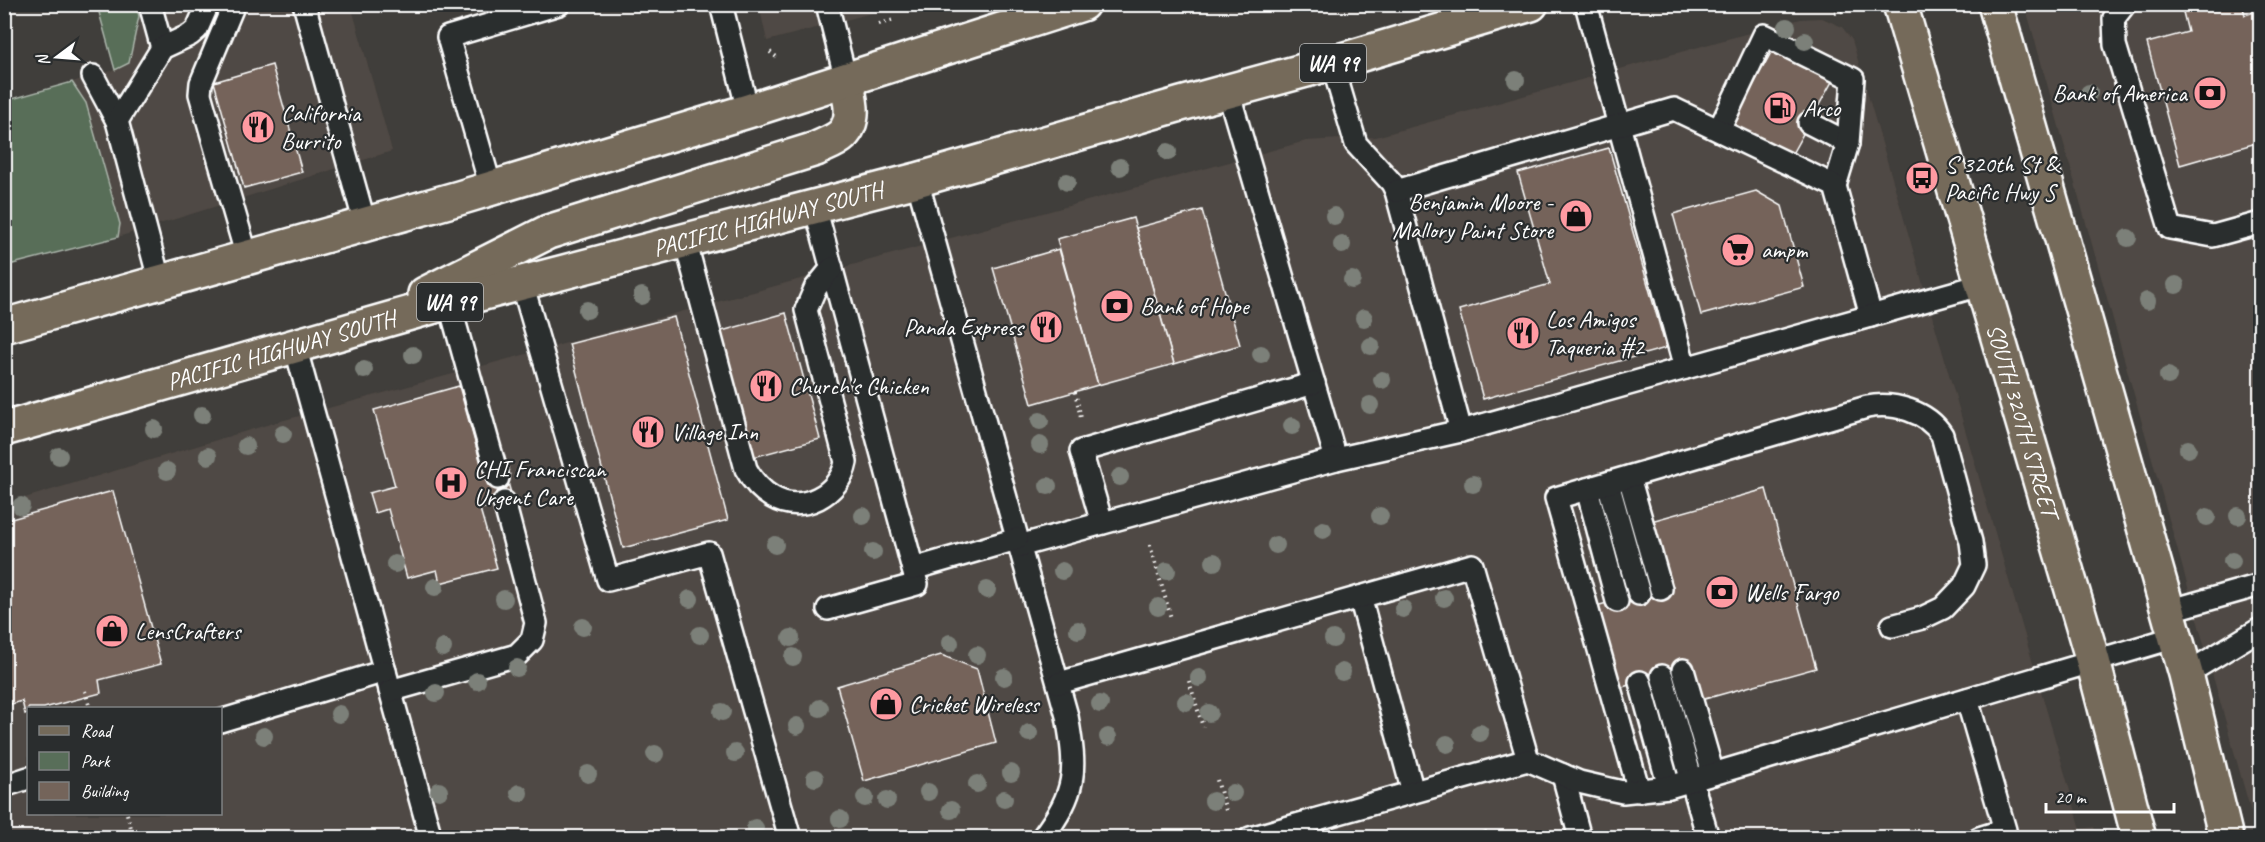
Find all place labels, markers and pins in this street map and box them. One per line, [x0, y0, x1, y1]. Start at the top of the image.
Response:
bank icon: Bank of America [2192, 75, 2228, 111]
place label: Bank of America [2052, 78, 2188, 108]
fuel station icon: Arco [1762, 90, 1798, 126]
place label: Arco [1803, 93, 1842, 123]
place label: California Burrito [281, 98, 362, 156]
restaurant icon: California Burrito [240, 109, 276, 145]
place label: S 320th St & Pacific Hwy S [1945, 149, 2061, 207]
bus stop icon: S 320th St & Pacific Hwy S [1904, 160, 1940, 196]
place label: Benjamin Moore - Mallory Paint Store [1392, 187, 1555, 245]
shop icon: Benjamin Moore - Mallory Paint Store [1558, 198, 1594, 234]
supermarket icon: ampm [1720, 232, 1756, 268]
place label: ampm [1761, 235, 1808, 265]
bank icon: Bank of Hope [1099, 288, 1135, 324]
place label: Bank of Hope [1140, 291, 1251, 321]
place label: Los Amigos Taqueria #2 [1546, 304, 1646, 362]
restaurant icon: Panda Express [1028, 309, 1064, 345]
place label: Panda Express [904, 312, 1026, 342]
restaurant icon: Los Amigos Taqueria #2 [1505, 315, 1541, 351]
restaurant icon: Church's Chicken [748, 368, 784, 404]
place label: Church's Chicken [789, 371, 929, 401]
restaurant icon: Village Inn [630, 414, 666, 450]
place label: Village Inn [671, 417, 758, 447]
place label: CHI Franciscan Urgent Care [474, 454, 607, 512]
hospital icon: CHI Franciscan Urgent Care [433, 465, 469, 501]
bank icon: Wells Fargo [1704, 574, 1740, 610]
place label: Wells Fargo [1745, 577, 1840, 607]
shop icon: LensCrafters [94, 613, 130, 649]
place label: LensCrafters [135, 616, 242, 646]
shop icon: Cricket Wireless [868, 686, 904, 722]
place label: Cricket Wireless [909, 689, 1041, 719]

